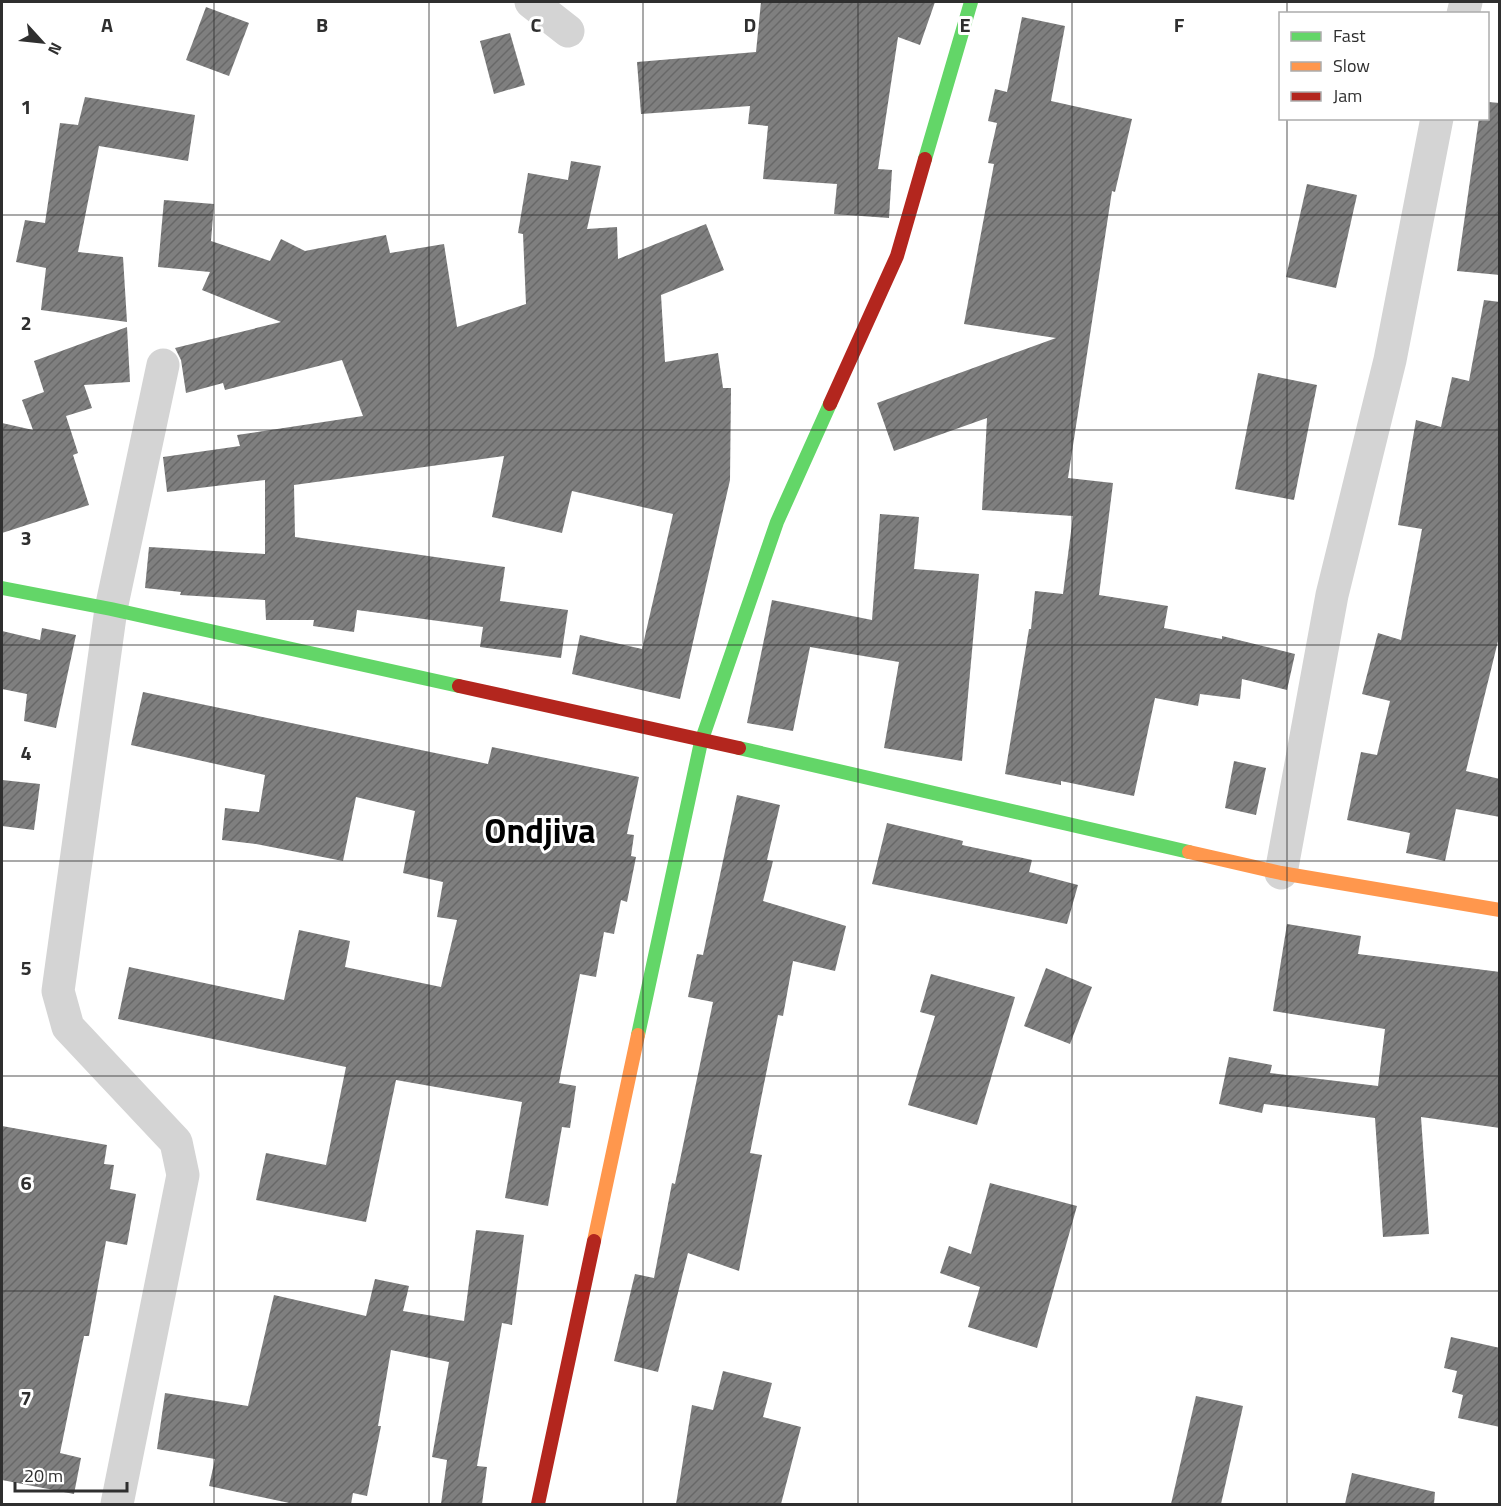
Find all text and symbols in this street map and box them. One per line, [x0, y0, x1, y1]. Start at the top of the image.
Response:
text: A [101, 9, 113, 40]
text: B [316, 9, 328, 40]
text: C [531, 9, 542, 40]
text: D [744, 9, 756, 40]
text: E [959, 9, 971, 40]
text: F [1174, 9, 1185, 40]
north arrow [12, 12, 72, 72]
legend [1279, 12, 1489, 120]
text: Fast [1333, 22, 1366, 49]
text: N [42, 38, 69, 59]
text: Slow [1333, 52, 1370, 79]
text: Jam [1333, 82, 1362, 109]
text: 1 [20, 91, 32, 122]
text: 2 [20, 307, 32, 338]
text: 3 [20, 522, 32, 553]
text: 4 [20, 737, 32, 768]
district label: Ondjiva [484, 804, 596, 856]
text: 5 [20, 952, 32, 983]
text: 6 [20, 1167, 32, 1198]
text: 7 [20, 1382, 32, 1413]
scale bar [15, 1455, 128, 1493]
text: 20 m [24, 1462, 63, 1489]

